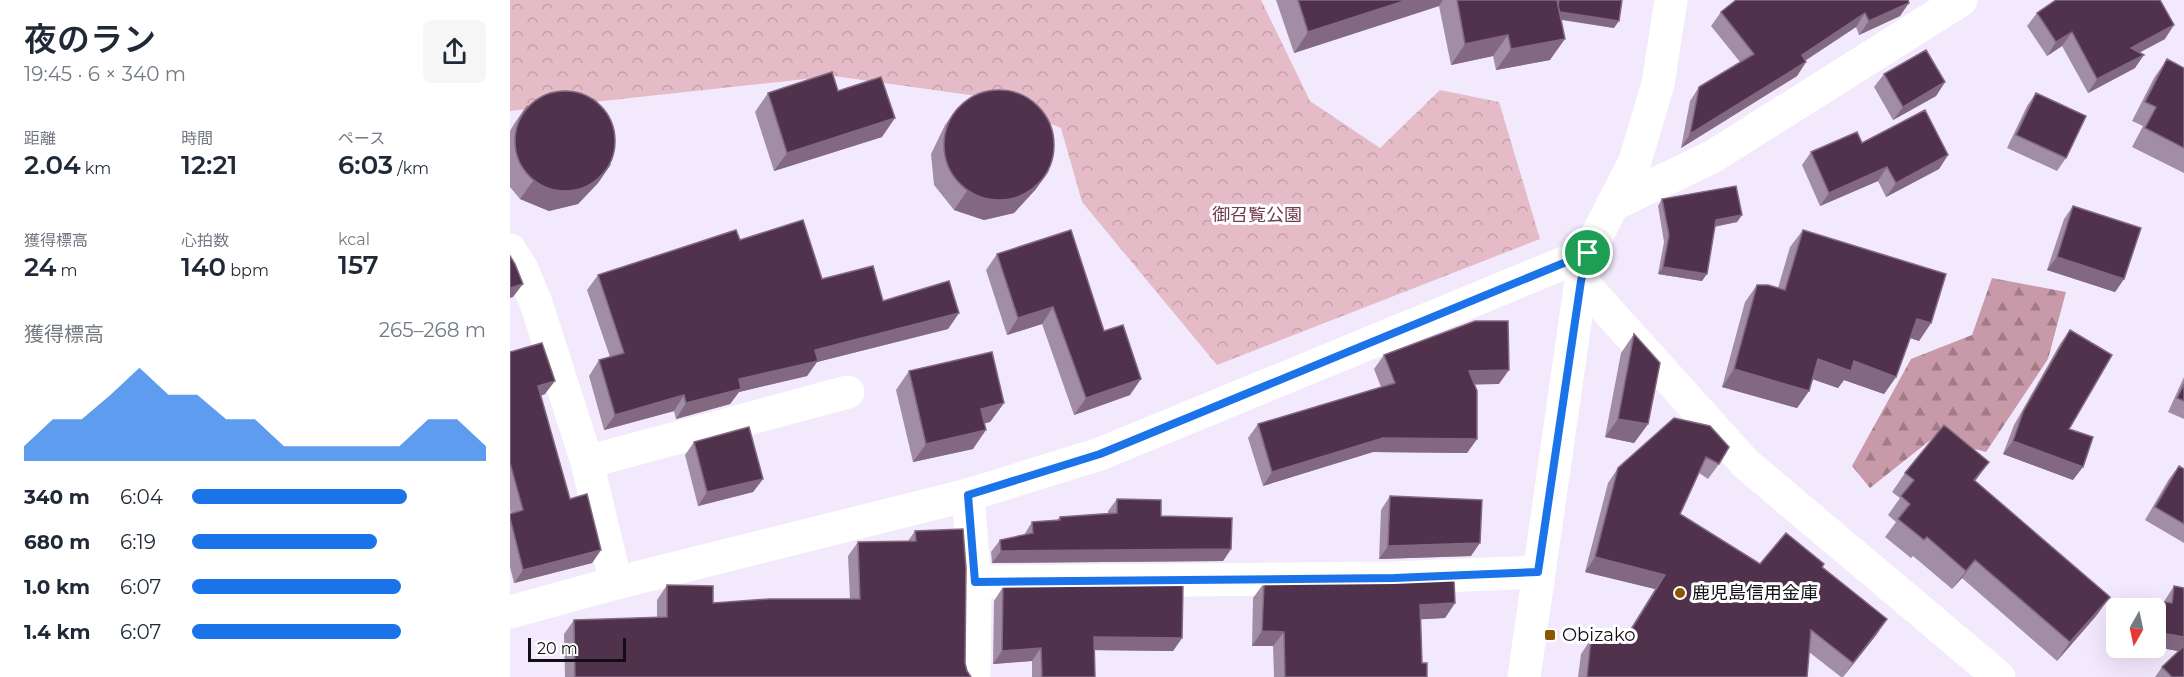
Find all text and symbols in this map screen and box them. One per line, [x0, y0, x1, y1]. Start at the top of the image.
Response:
text: 夜のラン [24, 19, 156, 59]
button: share [423, 20, 486, 83]
text: 19:45 · 6 × 340 m [24, 62, 186, 86]
text: 距離 [24, 129, 56, 148]
text: 時間 [181, 129, 213, 148]
text: ペース [338, 129, 385, 148]
text: 2.04 [24, 149, 81, 181]
text: 12:21 [181, 149, 237, 181]
text: 6:03 [338, 149, 393, 181]
text: km [81, 159, 111, 178]
text: /km [393, 159, 429, 178]
park label: 御召覧公園 [1212, 204, 1302, 226]
pin [1562, 227, 1613, 278]
text: kcal [338, 230, 370, 249]
text: 獲得標高 [24, 231, 88, 250]
text: 心拍数 [181, 231, 229, 250]
icon: arrive [1571, 236, 1604, 269]
text: 157 [338, 249, 379, 281]
text: 24 [24, 251, 56, 283]
text: 140 [181, 251, 226, 283]
text: m [56, 261, 78, 280]
text: bpm [226, 261, 269, 280]
text: 265–268 m [379, 318, 486, 342]
text: 獲得標高 [24, 322, 104, 346]
text: 340 m [24, 485, 90, 509]
text: 6:04 [120, 485, 163, 509]
text: 680 m [24, 530, 90, 554]
text: 6:19 [120, 530, 156, 554]
text: 1.0 km [24, 575, 90, 599]
text: 6:07 [120, 575, 161, 599]
place label: 鹿児島信用金庫 [1692, 582, 1818, 604]
marker: 鹿児島信用金庫 [1673, 586, 1687, 600]
north arrow [2106, 598, 2166, 658]
map controls [2106, 598, 2166, 658]
text: 1.4 km [24, 620, 91, 644]
text: 6:07 [120, 620, 161, 644]
place label: Obizako [1562, 624, 1636, 646]
marker: Obizako [1543, 628, 1557, 642]
scale bar [528, 635, 626, 662]
text: 20 m [537, 639, 578, 658]

